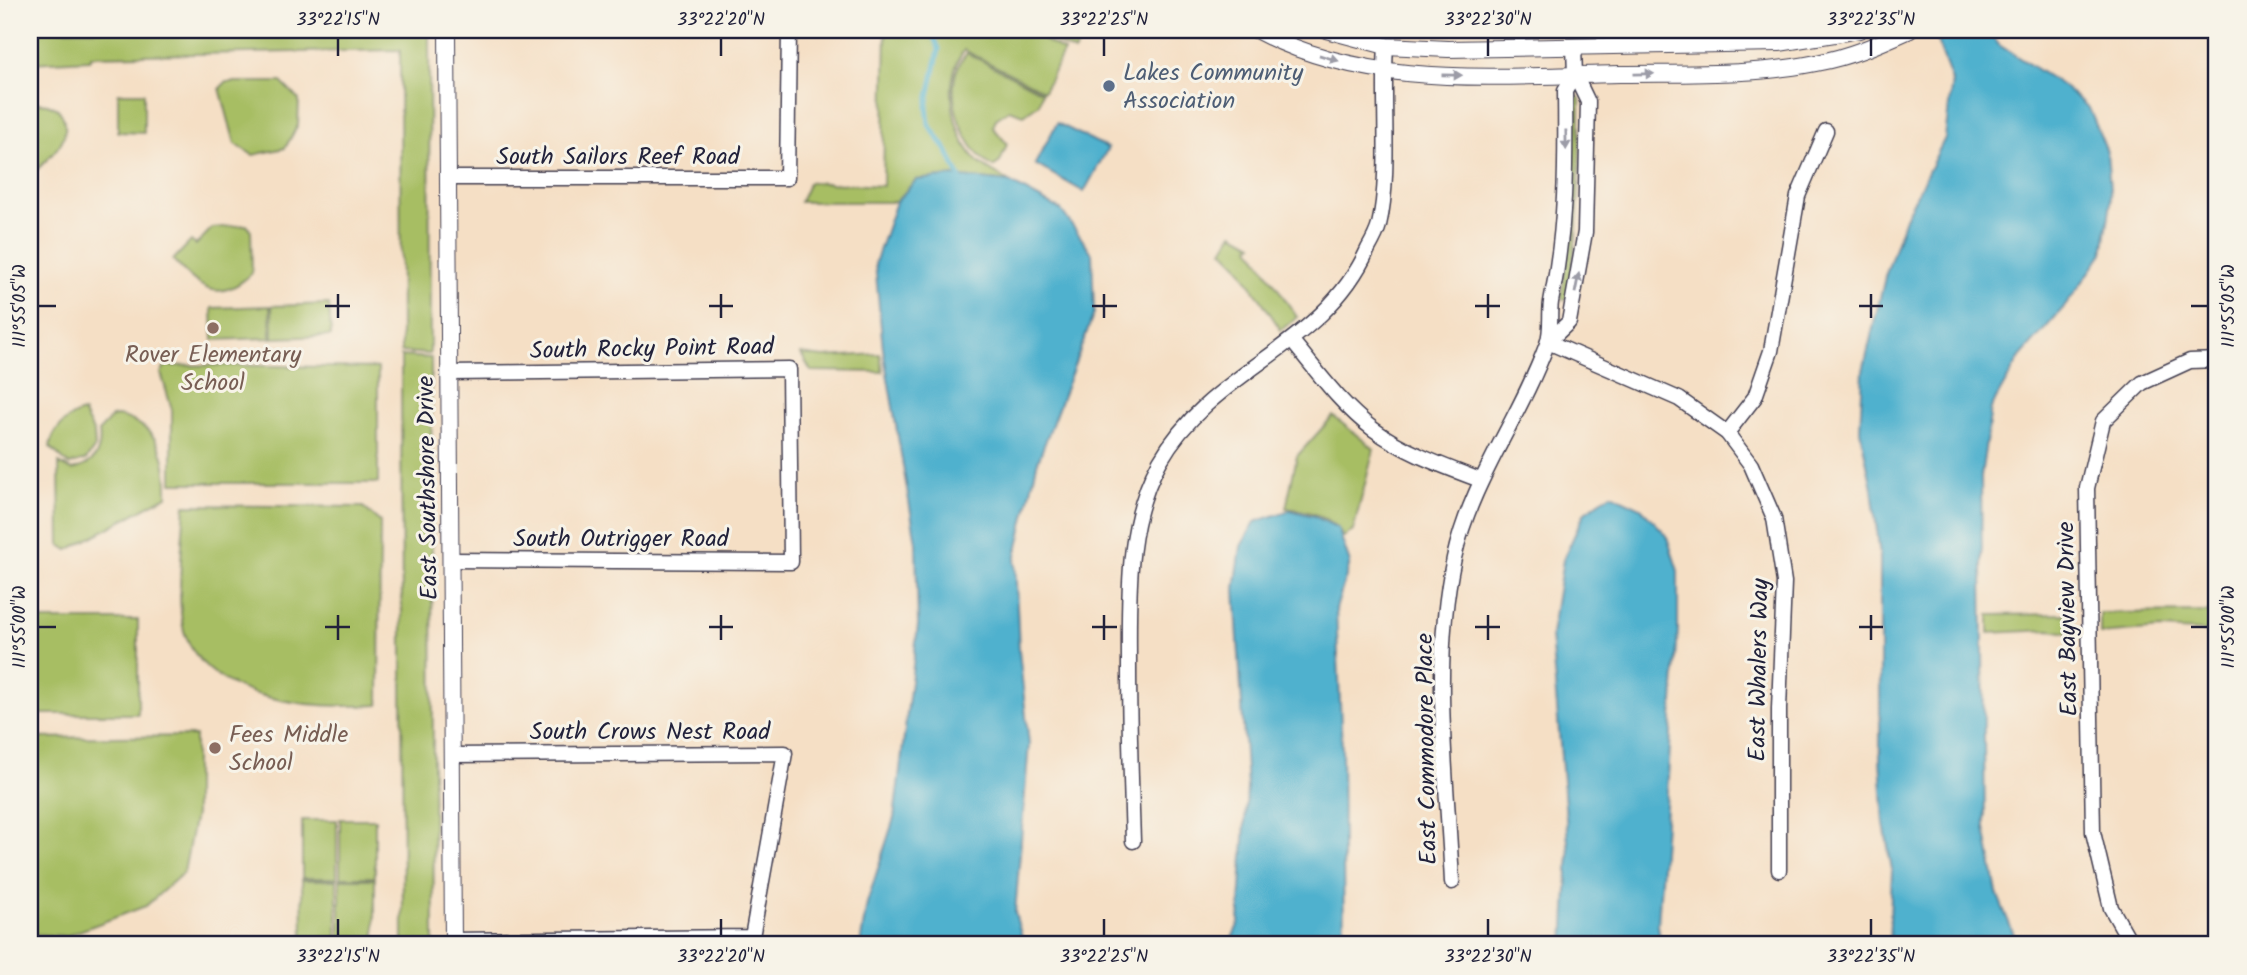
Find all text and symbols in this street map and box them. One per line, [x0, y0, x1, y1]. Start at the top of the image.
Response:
text: 33°22'15"N [296, 6, 380, 35]
text: 33°22'20"N [677, 6, 765, 35]
text: 33°22'25"N [1060, 6, 1148, 35]
text: 33°22'30"N [1444, 6, 1532, 35]
text: 33°22'35"N [1827, 6, 1915, 35]
place label: Lakes Community Association [1123, 54, 1304, 121]
one-way arrow [1319, 54, 1340, 64]
one-way arrow [1633, 68, 1655, 79]
one-way arrow [1442, 69, 1464, 81]
marker: Lakes Community Association [1101, 78, 1117, 94]
one-way arrow [1560, 129, 1571, 151]
street label: South Sailors Reef Road [496, 138, 741, 177]
text: 111°55'05"W [6, 264, 35, 348]
text: 111°55'05"W [2215, 264, 2244, 348]
one-way arrow [1572, 272, 1583, 294]
marker: Rover Elementary School [205, 320, 221, 336]
street label: South Rocky Point Road [530, 328, 775, 371]
place label: Rover Elementary School [125, 336, 302, 403]
street label: East Southshore Drive [407, 375, 450, 600]
street label: South Outrigger Road [513, 520, 730, 559]
street label: East Bayview Drive [2047, 521, 2090, 717]
street label: East Whalers Way [1738, 577, 1781, 762]
text: 111°55'00"W [6, 585, 35, 669]
text: 111°55'00"W [2215, 585, 2244, 669]
street label: East Commodore Place [1406, 633, 1449, 865]
street label: South Crows Nest Road [530, 713, 771, 752]
place label: Fees Middle School [229, 716, 348, 783]
marker: Fees Middle School [207, 740, 223, 756]
text: 33°22'15"N [296, 943, 380, 972]
text: 33°22'20"N [677, 943, 765, 972]
text: 33°22'25"N [1060, 943, 1148, 972]
text: 33°22'30"N [1444, 943, 1532, 972]
text: 33°22'35"N [1827, 943, 1915, 972]

